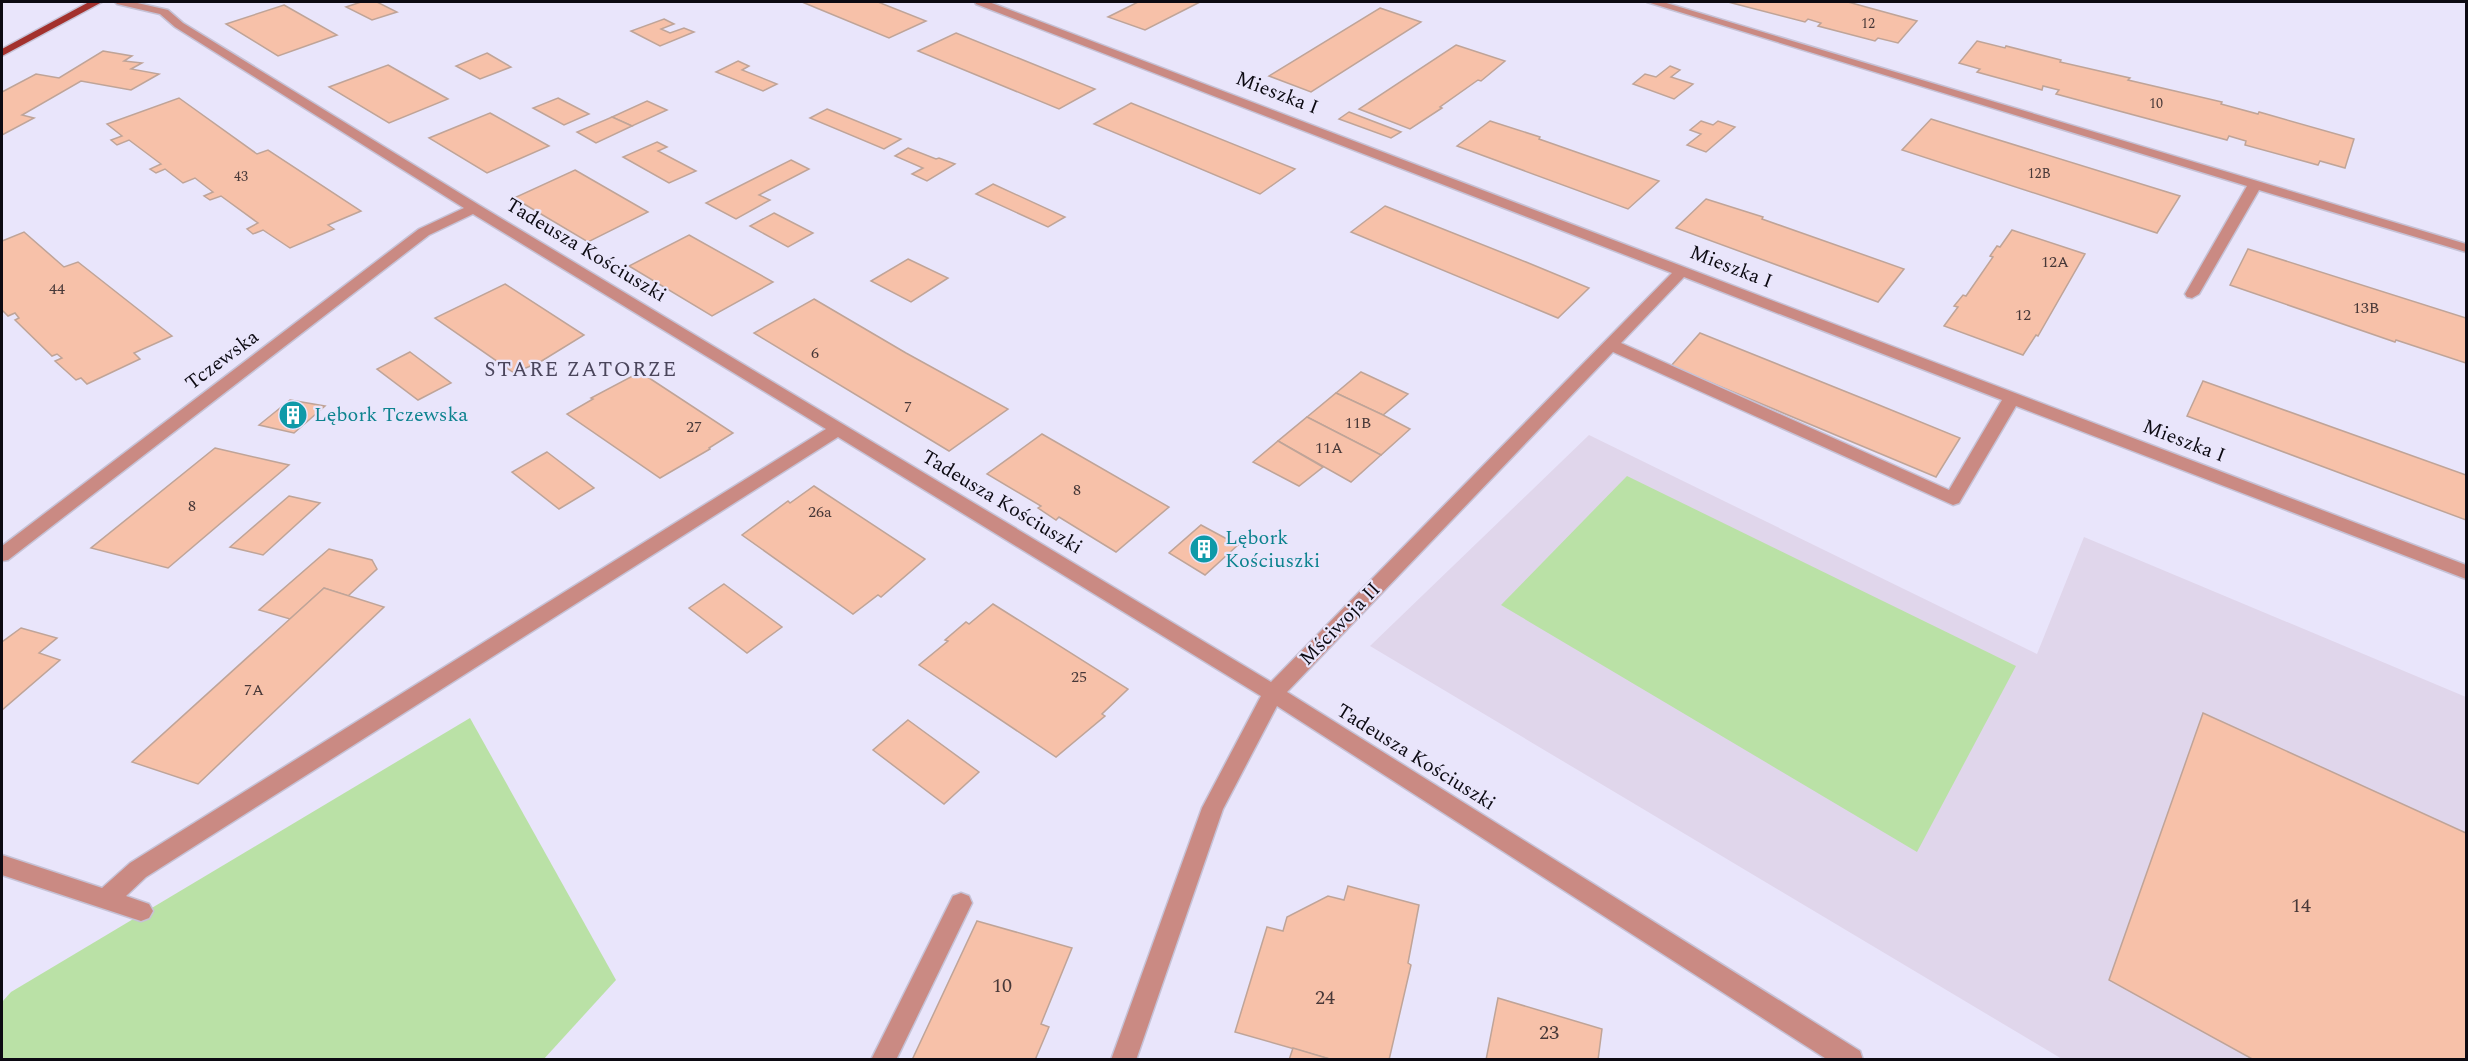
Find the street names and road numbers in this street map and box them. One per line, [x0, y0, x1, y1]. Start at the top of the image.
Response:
street label: Mieszka I [1231, 64, 1323, 122]
street label: Tadeusza Kościuszki [500, 190, 672, 310]
street label: Mieszka I [1685, 238, 1777, 296]
street label: Tczewska [179, 322, 265, 398]
street label: Mieszka I [2138, 412, 2230, 470]
street label: Tadeusza Kościuszki [916, 442, 1088, 562]
street label: Mściwoja II [1292, 575, 1388, 673]
street label: Tadeusza Kościuszki [1331, 696, 1501, 818]

